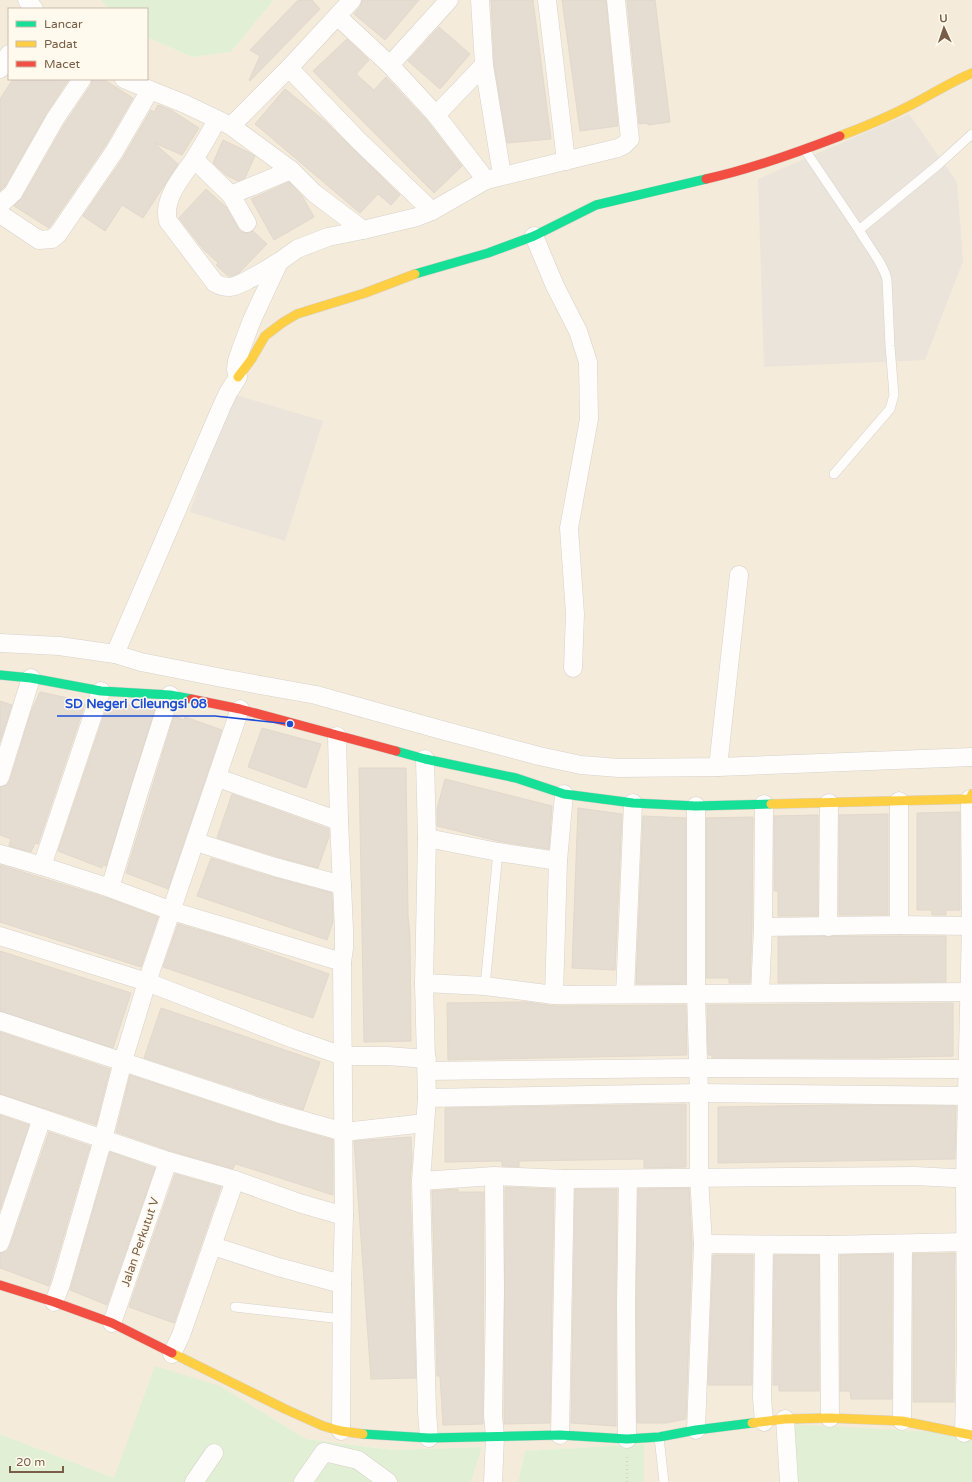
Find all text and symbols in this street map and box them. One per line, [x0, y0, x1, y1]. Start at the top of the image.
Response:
legend [8, 8, 148, 80]
north arrow [924, 8, 964, 48]
text: U [939, 12, 948, 25]
text: Lancar [44, 17, 83, 31]
text: Padat [44, 37, 78, 51]
text: Macet [44, 57, 80, 71]
callout: SD Negeri Cileungsi 08 [57, 691, 215, 716]
text: SD Negeri Cileungsi 08 [65, 696, 207, 712]
street label: Jalan Perkutut V [118, 1195, 162, 1289]
scale bar [10, 1448, 63, 1474]
text: 20 m [16, 1455, 45, 1469]

